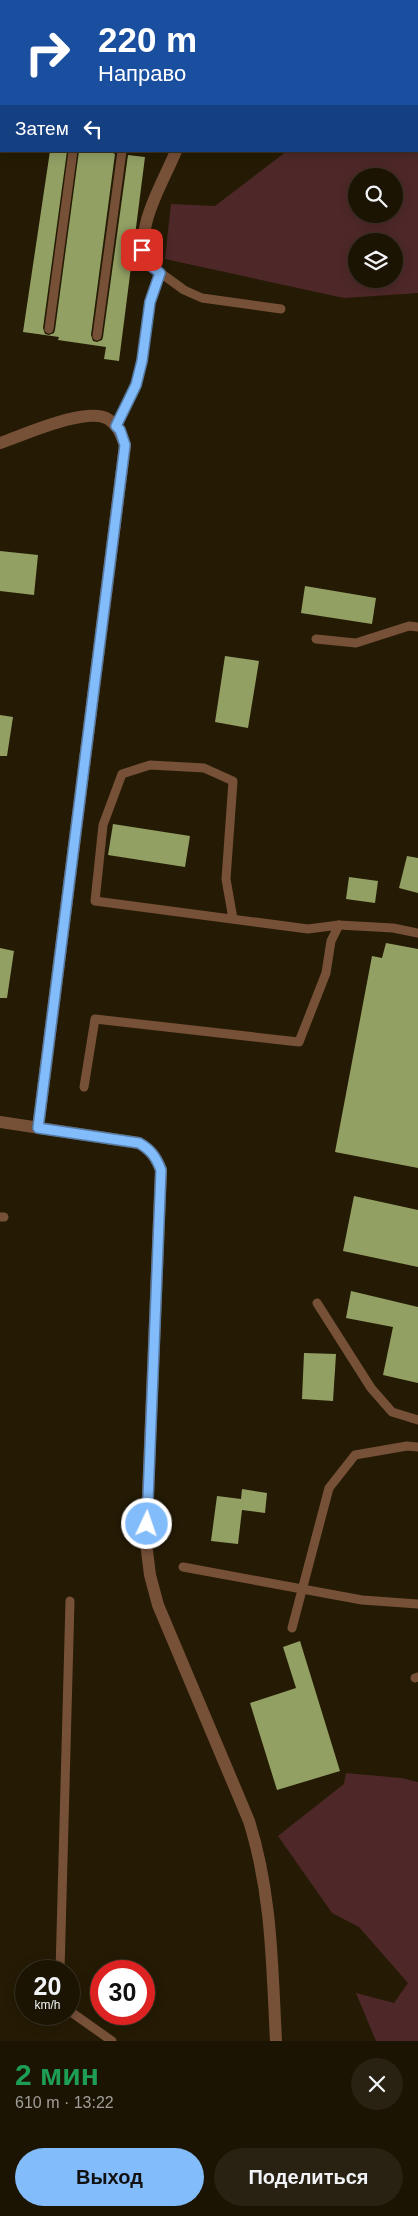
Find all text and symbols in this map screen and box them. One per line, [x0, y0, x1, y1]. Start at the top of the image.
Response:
icon: right [15, 20, 80, 85]
text: 220 m [98, 20, 197, 59]
text: Направо [98, 61, 186, 86]
icon: left [79, 115, 107, 143]
text: Затем [15, 118, 69, 139]
map controls [348, 168, 403, 288]
button: search [348, 168, 403, 223]
pin [121, 229, 163, 271]
button: layers [348, 233, 403, 288]
icon: arrive [128, 236, 156, 264]
position arrow [120, 1497, 172, 1549]
speed limit sign: 30 [90, 1960, 155, 2025]
text: 20 [34, 1972, 61, 2000]
text: km/h [34, 1998, 61, 2012]
text: 2 мин [15, 2058, 99, 2091]
button: close [351, 2058, 403, 2110]
text: 610 m · 13:22 [15, 2094, 114, 2111]
button: Выход [15, 2148, 204, 2206]
button: Поделиться [214, 2148, 403, 2206]

